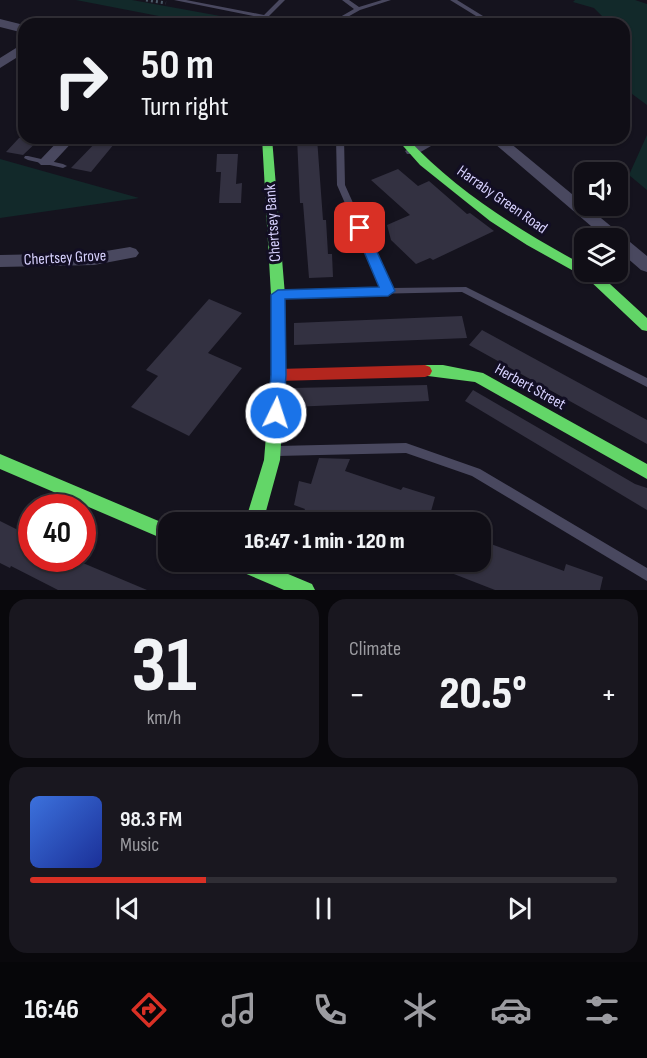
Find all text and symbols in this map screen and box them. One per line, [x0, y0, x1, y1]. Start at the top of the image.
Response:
text: 50 m [141, 40, 214, 91]
icon: right [42, 42, 120, 120]
text: Turn right [141, 91, 228, 123]
street label: Harraby Green Road [453, 162, 551, 238]
map controls [574, 162, 628, 282]
button: sound [574, 162, 628, 216]
street label: Chertsey Bank [261, 184, 285, 262]
pin [334, 202, 385, 253]
icon: arrive [343, 211, 376, 244]
button: layers [574, 228, 628, 282]
street label: Chertsey Grove [23, 246, 107, 270]
street label: Herbert Street [491, 360, 569, 414]
position arrow [244, 381, 308, 445]
speed limit sign: 40 [18, 494, 96, 572]
text: 16:47 · 1 min · 120 m [244, 528, 405, 555]
text: 31 [131, 620, 197, 713]
text: Climate [349, 637, 401, 661]
text: 20.5° [439, 667, 527, 722]
text: − [349, 675, 365, 715]
text: + [601, 675, 617, 715]
text: km/h [147, 706, 181, 730]
text: 98.3 FM [120, 806, 182, 833]
text: Music [120, 833, 159, 857]
icon: previous [111, 892, 144, 925]
icon: pause [307, 892, 340, 925]
icon: next [503, 892, 536, 925]
icon: directions [128, 989, 170, 1031]
icon: music [218, 989, 260, 1031]
icon: phone [309, 989, 351, 1031]
icon: climate [399, 989, 441, 1031]
icon: car [490, 989, 532, 1031]
icon: filters [581, 989, 623, 1031]
text: 16:46 [24, 994, 79, 1026]

